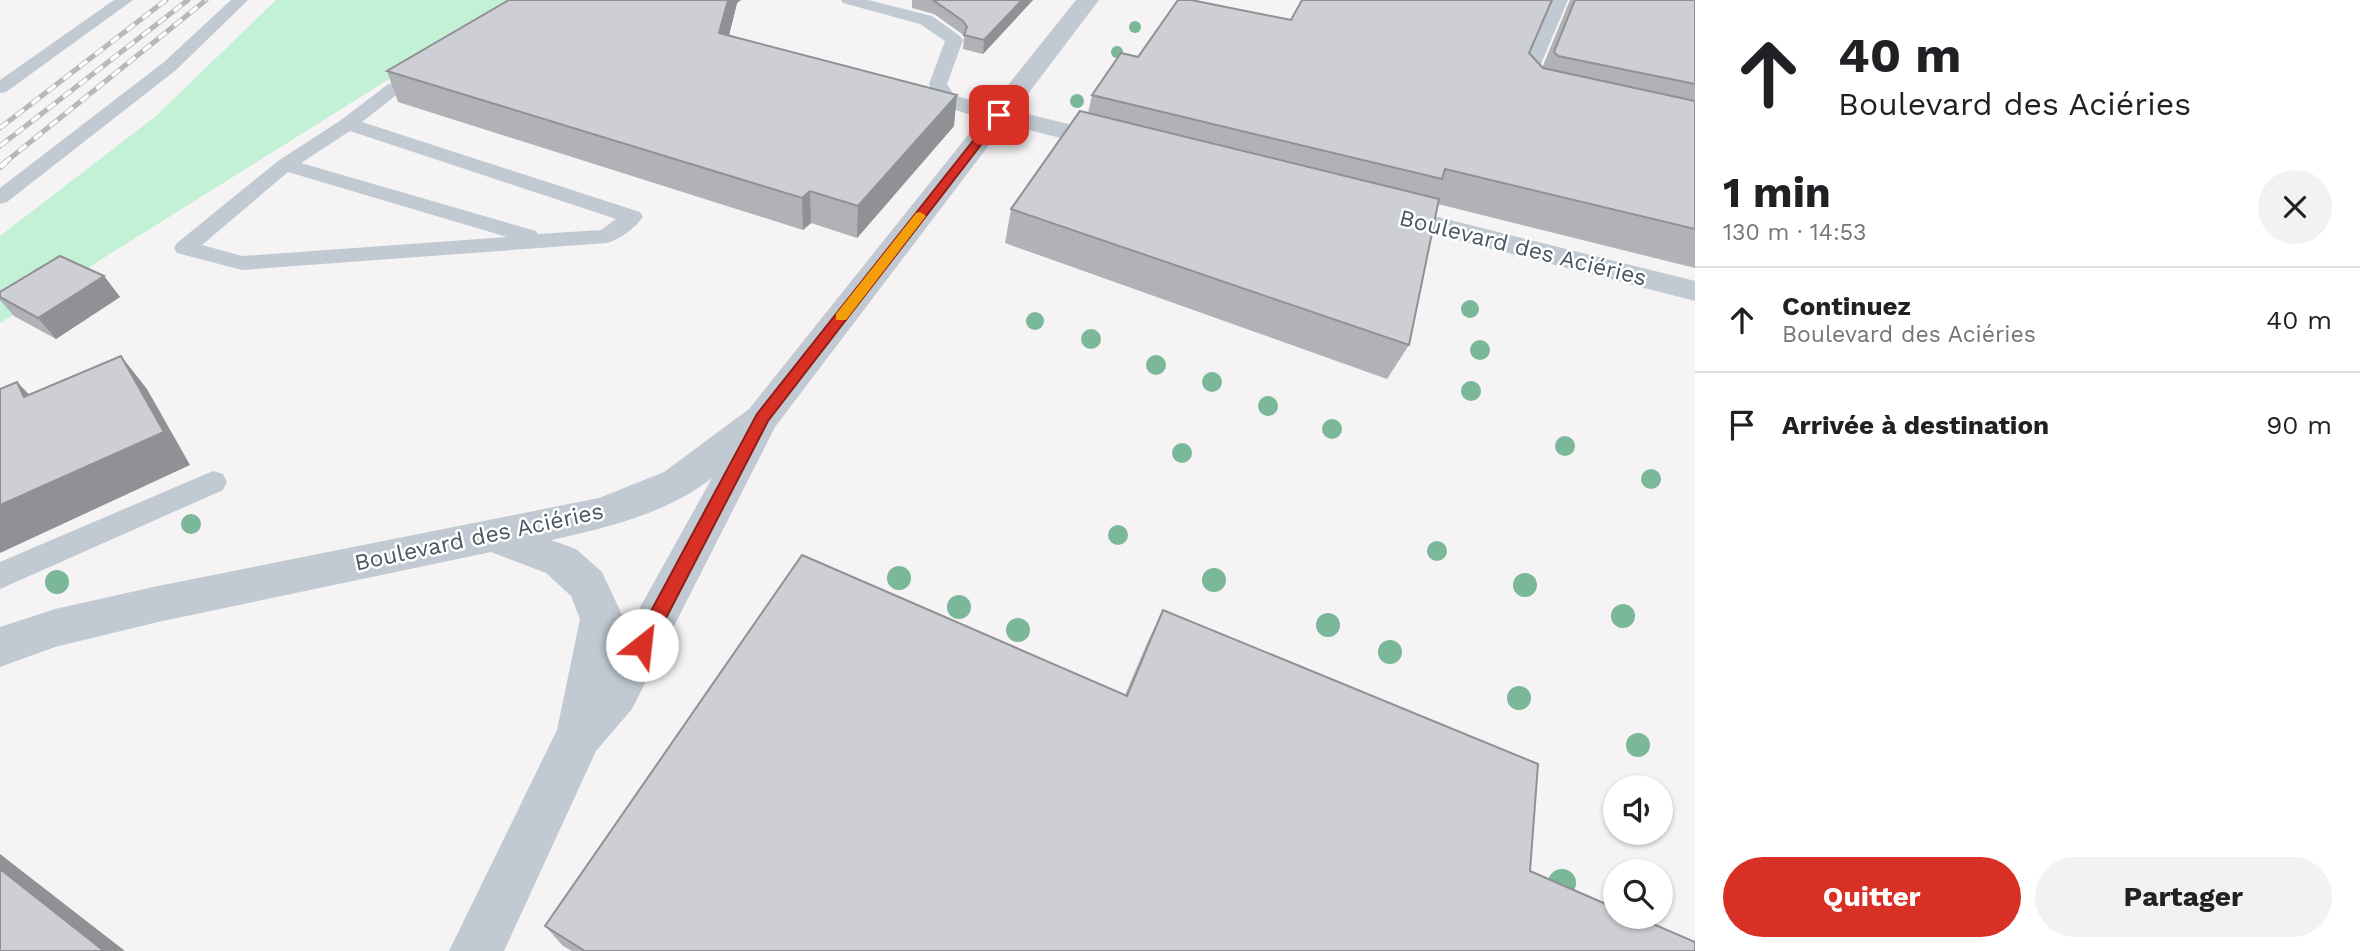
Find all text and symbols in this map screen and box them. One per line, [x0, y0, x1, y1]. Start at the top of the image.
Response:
text: 40 m [1838, 26, 1961, 84]
icon: ahead [1723, 28, 1814, 119]
pin [969, 85, 1029, 145]
text: Boulevard des Aciéries [1838, 85, 2191, 123]
icon: arrive [980, 96, 1018, 134]
text: 1 min [1723, 168, 1831, 217]
button: close [2258, 170, 2332, 244]
street label: Boulevard des Aciéries [1397, 204, 1649, 292]
text: 130 m · 14:53 [1723, 219, 1867, 246]
text: Continuez [1782, 291, 1911, 321]
icon: ahead [1723, 301, 1761, 339]
text: 40 m [2266, 305, 2332, 335]
text: Boulevard des Aciéries [1782, 321, 2036, 348]
icon: arrive [1723, 406, 1761, 444]
text: Arrivée à destination [1782, 410, 2049, 440]
text: 90 m [2266, 410, 2332, 440]
street label: Boulevard des Aciéries [352, 497, 606, 577]
position arrow [605, 608, 679, 682]
map controls [1603, 775, 1673, 929]
button: sound [1603, 775, 1673, 845]
button: Quitter [1723, 857, 2021, 937]
button: Partager [2035, 857, 2332, 937]
button: search [1603, 859, 1673, 929]

